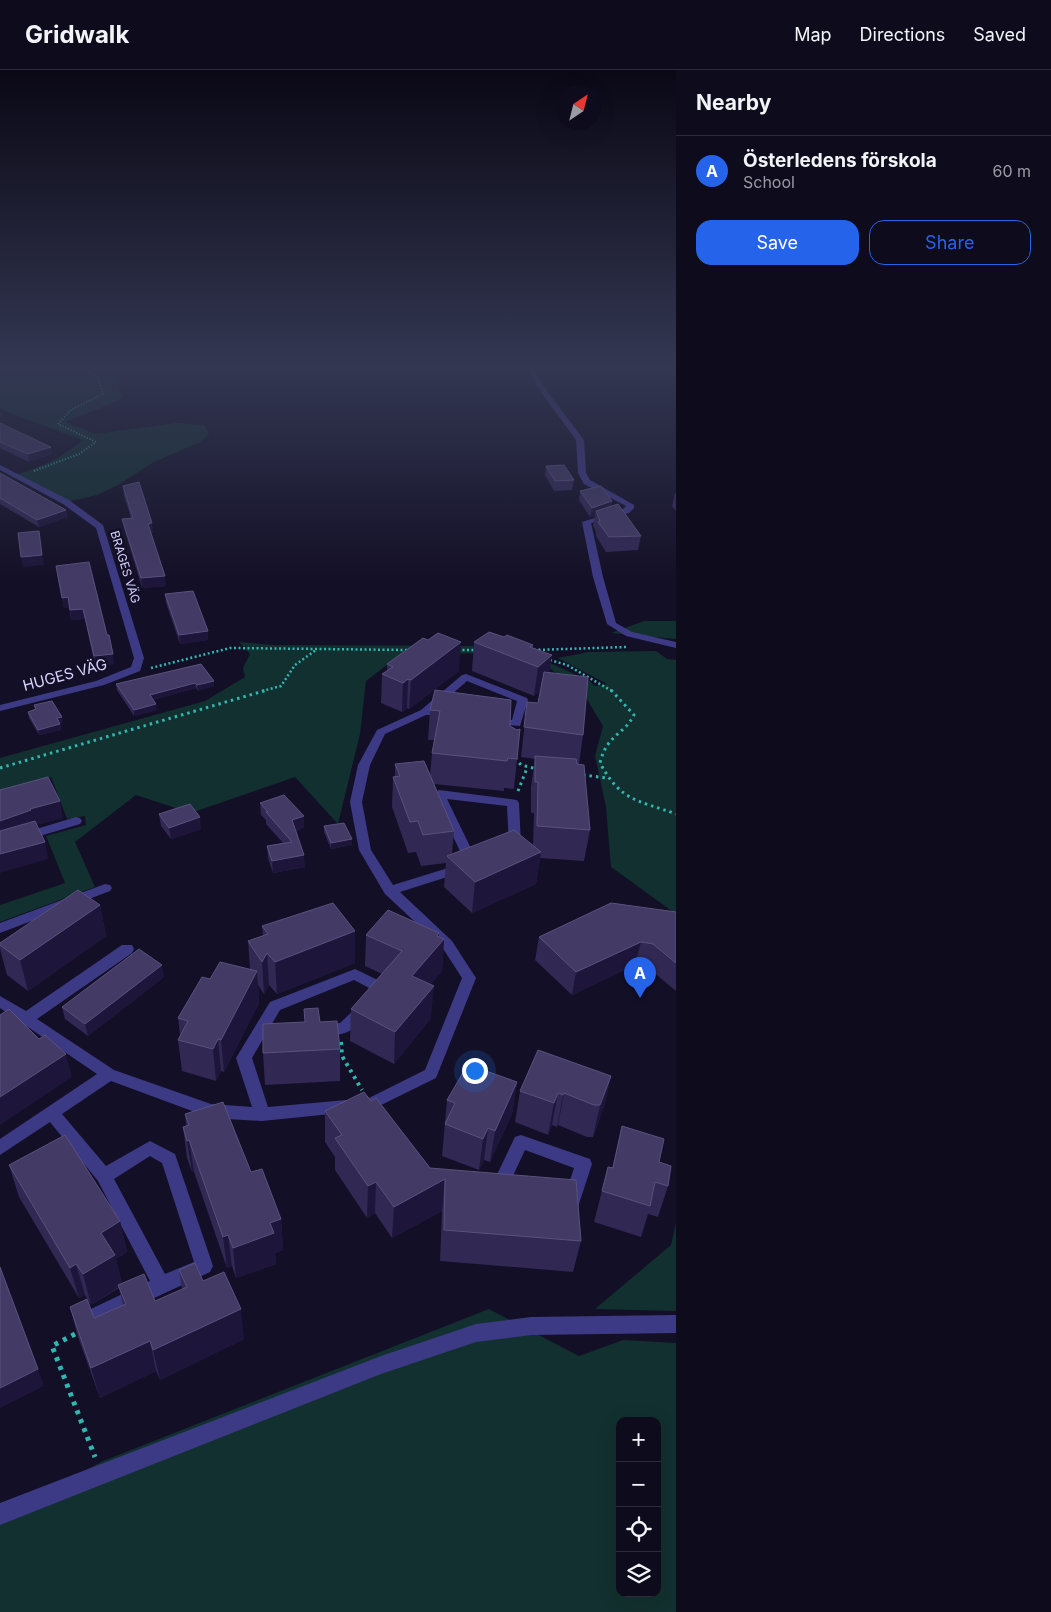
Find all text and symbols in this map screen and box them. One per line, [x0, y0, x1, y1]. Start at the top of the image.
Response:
text: Gridwalk [25, 20, 129, 49]
text: Map [794, 24, 832, 45]
text: Directions [860, 24, 945, 45]
text: Saved [973, 24, 1026, 45]
north arrow [556, 85, 601, 130]
text: Nearby [696, 90, 771, 115]
text: Österledens förskola [743, 149, 937, 172]
text: A [706, 161, 718, 181]
text: 60 m [992, 161, 1031, 181]
text: School [743, 172, 795, 192]
button: Save [696, 220, 859, 265]
button: Share [869, 220, 1031, 265]
street label: BRAGES VÄG [107, 529, 144, 605]
street label: HUGES VÄG [21, 654, 109, 695]
pin: A [624, 957, 656, 998]
your location [462, 1058, 488, 1084]
map controls [616, 1417, 661, 1597]
button: + [616, 1417, 661, 1462]
button: − [616, 1462, 661, 1507]
button: locate [616, 1507, 661, 1552]
button: layers [616, 1552, 661, 1597]

